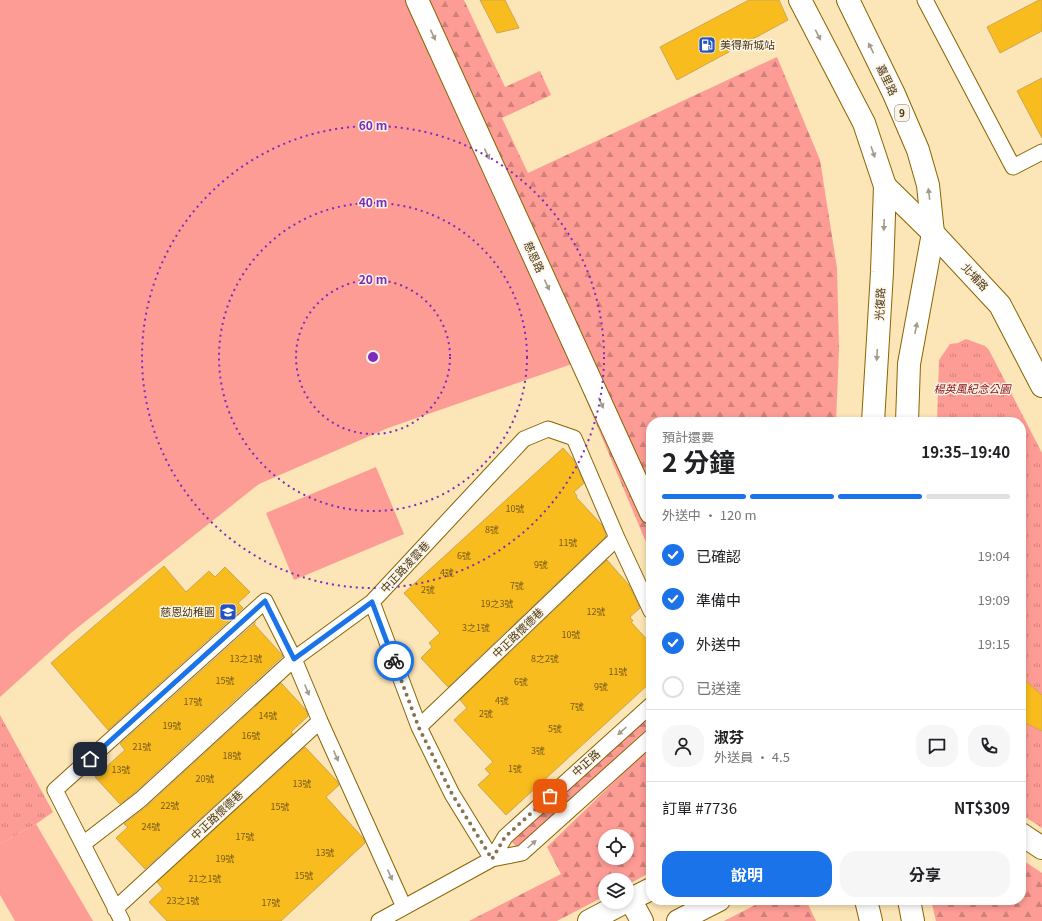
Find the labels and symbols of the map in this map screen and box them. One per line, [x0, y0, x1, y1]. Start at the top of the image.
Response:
one-way arrow [815, 29, 821, 40]
one-way arrow [430, 30, 436, 41]
fuel station icon: 美得新城站 [697, 35, 717, 55]
place label: 美得新城站 [720, 36, 775, 52]
one-way arrow [868, 42, 875, 53]
street label: 嘉里路 [873, 61, 902, 98]
road number: 9 [895, 105, 909, 121]
text: 60 m [359, 116, 387, 133]
one-way arrow [871, 146, 877, 158]
one-way arrow [484, 148, 490, 159]
one-way arrow [926, 188, 932, 200]
text: 40 m [359, 193, 387, 210]
one-way arrow [880, 219, 887, 231]
street label: 慈恩路 [521, 238, 549, 275]
street label: 北埔路 [959, 259, 993, 294]
text: 20 m [359, 270, 387, 287]
one-way arrow [544, 279, 550, 290]
street label: 光復路 [870, 287, 888, 321]
one-way arrow [913, 322, 919, 334]
one-way arrow [874, 349, 881, 361]
centre of rings [366, 350, 380, 364]
park label: 楊英風紀念公園 [934, 380, 1012, 396]
one-way arrow [598, 397, 604, 409]
house number: 10號 [506, 502, 525, 515]
house number: 8號 [485, 523, 499, 536]
house number: 11號 [559, 536, 578, 549]
street label: 中正路凌雲巷 [376, 537, 433, 596]
house number: 6號 [457, 549, 471, 562]
house number: 9號 [534, 558, 548, 571]
house number: 4號 [440, 566, 454, 579]
house number: 7號 [510, 579, 524, 592]
house number: 2號 [421, 583, 435, 596]
house number: 19之3號 [481, 597, 514, 610]
school or university icon: 慈恩幼稚園 [218, 602, 238, 622]
place label: 慈恩幼稚園 [160, 603, 215, 619]
street label: 中正路懷德巷 [488, 604, 547, 661]
house number: 12號 [587, 605, 606, 618]
house number: 3之1號 [462, 621, 490, 634]
house number: 10號 [562, 628, 581, 641]
courier [374, 641, 414, 681]
house number: 13之1號 [230, 652, 263, 665]
house number: 8之2號 [531, 652, 559, 665]
house number: 11號 [609, 665, 628, 678]
house number: 15號 [216, 674, 235, 687]
house number: 6號 [514, 675, 528, 688]
house number: 9號 [594, 680, 608, 693]
one-way arrow [304, 684, 310, 695]
house number: 4號 [495, 694, 509, 707]
house number: 17號 [184, 695, 203, 708]
house number: 7號 [570, 700, 584, 713]
house number: 2號 [479, 707, 493, 720]
house number: 14號 [259, 709, 278, 722]
house number: 19號 [163, 719, 182, 732]
house number: 5號 [548, 722, 562, 735]
one-way arrow [617, 726, 627, 736]
house number: 16號 [242, 729, 261, 742]
house number: 21號 [133, 740, 152, 753]
pin [73, 742, 107, 776]
house number: 3號 [531, 744, 545, 757]
street label: 中正路 [568, 745, 603, 779]
house number: 18號 [223, 749, 242, 762]
one-way arrow [333, 751, 339, 762]
house number: 1號 [508, 762, 522, 775]
house number: 13號 [112, 763, 131, 776]
house number: 20號 [196, 772, 215, 785]
house number: 13號 [293, 777, 312, 790]
pin [533, 779, 567, 813]
street label: 中正路懷德巷 [187, 786, 246, 843]
house number: 22號 [161, 799, 180, 812]
house number: 15號 [271, 800, 290, 813]
house number: 24號 [142, 820, 161, 833]
house number: 17號 [236, 830, 255, 843]
one-way arrow [527, 839, 537, 849]
house number: 13號 [316, 846, 335, 859]
house number: 19號 [216, 852, 235, 865]
house number: 15號 [295, 869, 314, 882]
one-way arrow [387, 869, 393, 881]
house number: 21之1號 [189, 872, 222, 885]
house number: 23之1號 [167, 894, 200, 907]
house number: 17號 [262, 896, 281, 909]

